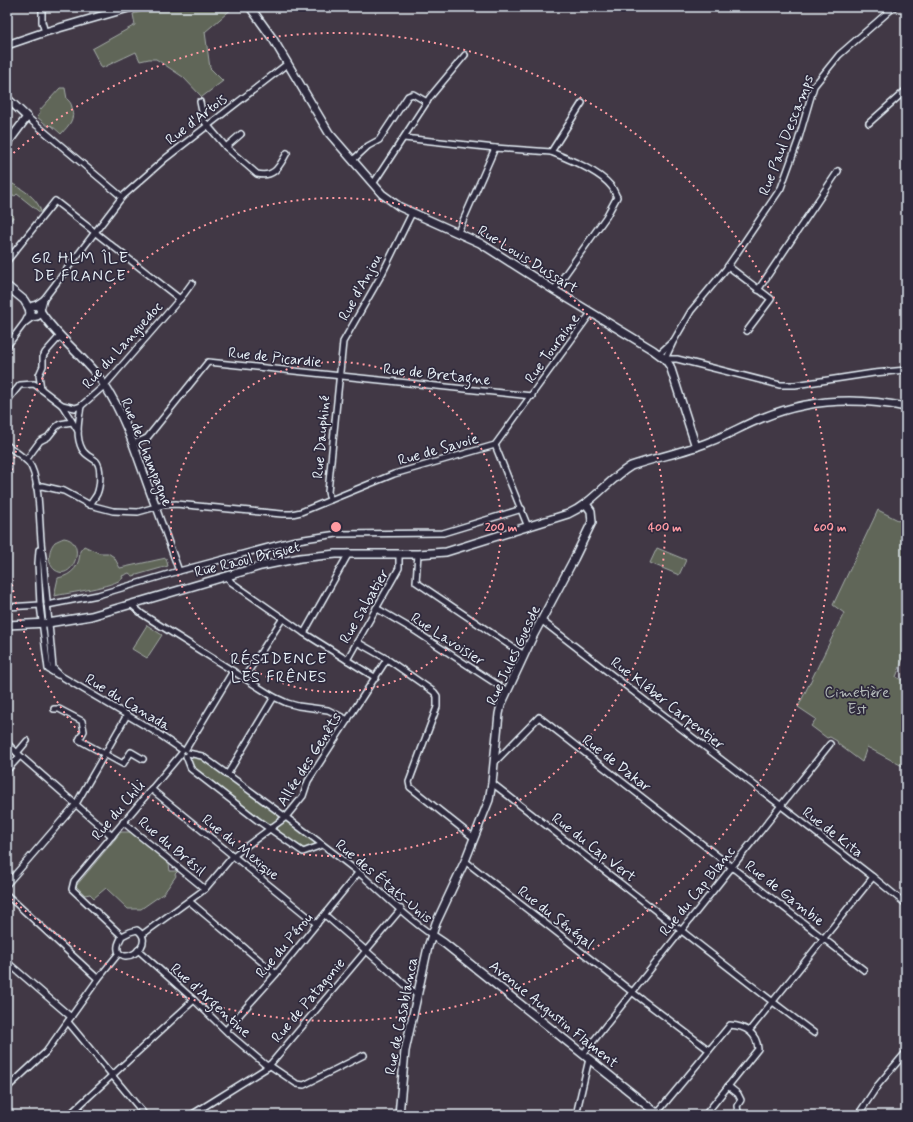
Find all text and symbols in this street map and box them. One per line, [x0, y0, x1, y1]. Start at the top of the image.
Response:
street label: Rue Paul Descamps [755, 72, 819, 199]
street label: Rue d'Artois [162, 89, 232, 150]
street label: Rue Louis Dussart [474, 221, 581, 299]
district label: GR HLM ÎLE DE FRANCE [31, 248, 129, 287]
street label: Rue d'Anjou [334, 250, 388, 325]
street label: Rue du Languedoc [78, 298, 168, 394]
street label: Rue Touraine [521, 310, 585, 388]
street label: Rue de Picardie [227, 343, 323, 373]
street label: Rue de Bretagne [382, 359, 492, 392]
street label: Rue Dauphiné [308, 394, 336, 480]
street label: Rue de Champagne [114, 395, 177, 510]
street label: Rue de Savoie [396, 429, 481, 471]
centre of rings [329, 520, 343, 534]
text: 200 m [485, 520, 518, 536]
text: 400 m [648, 520, 682, 536]
text: 600 m [813, 520, 847, 536]
street label: Rue Raoul Briquet [192, 537, 303, 583]
street label: Rue Sabatier [335, 566, 394, 647]
street label: Rue Jules Guesde [482, 602, 546, 709]
street label: Rue Lavoisier [406, 608, 488, 671]
district label: RÉSIDENCE LES FRÊNES [230, 649, 328, 688]
street label: Rue Kléber Carpentier [606, 653, 729, 755]
street label: Rue du Canada [81, 669, 175, 737]
park label: Cimetière Est [825, 683, 889, 720]
street label: Allée des Genêts [273, 708, 347, 810]
street label: Rue de Dakar [578, 730, 655, 797]
street label: Rue du Chili [88, 776, 150, 845]
street label: Rue de Kita [798, 803, 867, 863]
street label: Rue du Cap Vert [547, 809, 640, 887]
street label: Rue du Mexique [197, 810, 284, 885]
street label: Rue du Brésil [133, 813, 210, 881]
street label: Rue des États-Unis [331, 834, 437, 929]
street label: Rue du Cap Blanc [655, 843, 740, 941]
street label: Rue de Gambie [740, 856, 828, 931]
street label: Rue du Sénégal [513, 882, 598, 954]
street label: Rue du Pérou [252, 909, 318, 983]
street label: Rue de Patagonie [267, 954, 350, 1047]
street label: Rue de Casablanca [381, 956, 423, 1077]
street label: Avenue Augustin Flament [485, 956, 622, 1073]
street label: Rue d'Argentine [165, 959, 255, 1043]

